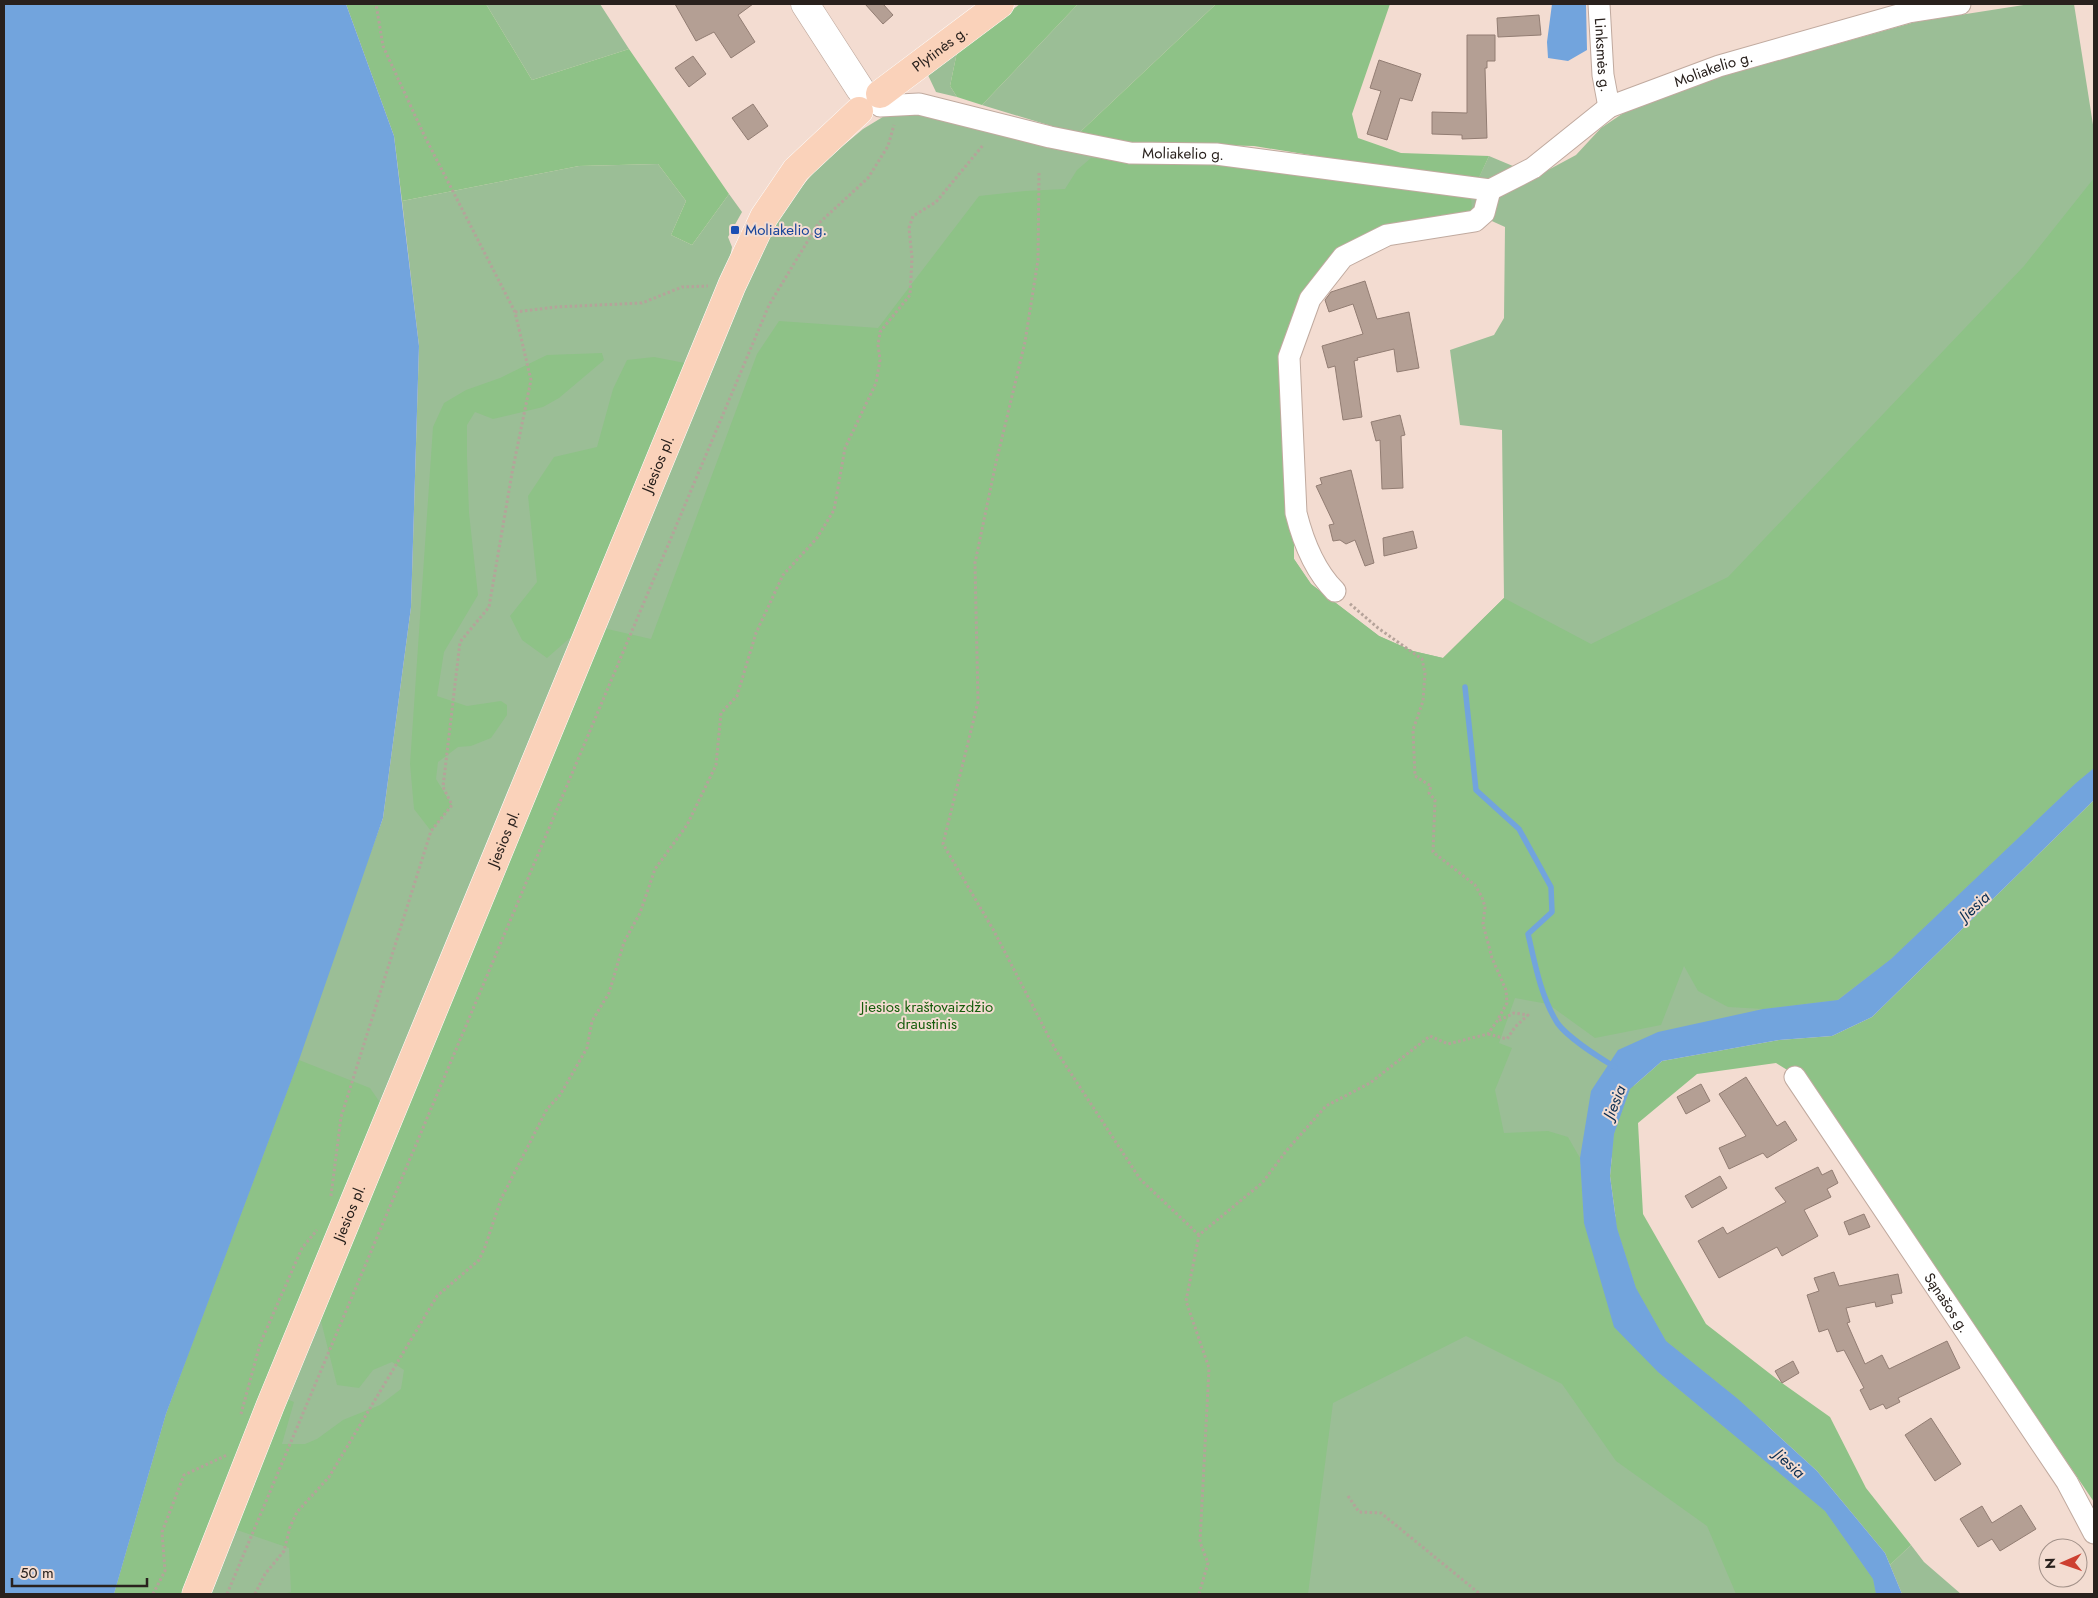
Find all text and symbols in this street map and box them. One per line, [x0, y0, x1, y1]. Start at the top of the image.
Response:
street label: Linksmės g. [1589, 17, 1617, 94]
street label: Plytinės g. [907, 21, 973, 77]
street label: Moliakelio g. [1671, 46, 1756, 93]
street label: Moliakelio g. [1142, 142, 1226, 166]
place label: Moliakelio g. [745, 219, 827, 241]
marker: Moliakelio g. [729, 224, 741, 236]
street label: Jiesios pl. [636, 432, 680, 498]
street label: Jiesios pl. [481, 806, 526, 872]
water label: Jiesia [1952, 886, 1995, 929]
park label: Jiesios kraštovaizdžio draustinis [859, 996, 993, 1035]
water label: Jiesia [1596, 1082, 1632, 1125]
street label: Jiesios pl. [327, 1181, 371, 1247]
street label: Sąnašos g. [1918, 1268, 1975, 1337]
water label: Jiesia [1767, 1441, 1810, 1484]
north arrow [2038, 1538, 2088, 1588]
scale bar [12, 1556, 148, 1588]
text: N [2040, 1558, 2060, 1569]
text: 50 m [20, 1562, 54, 1584]

